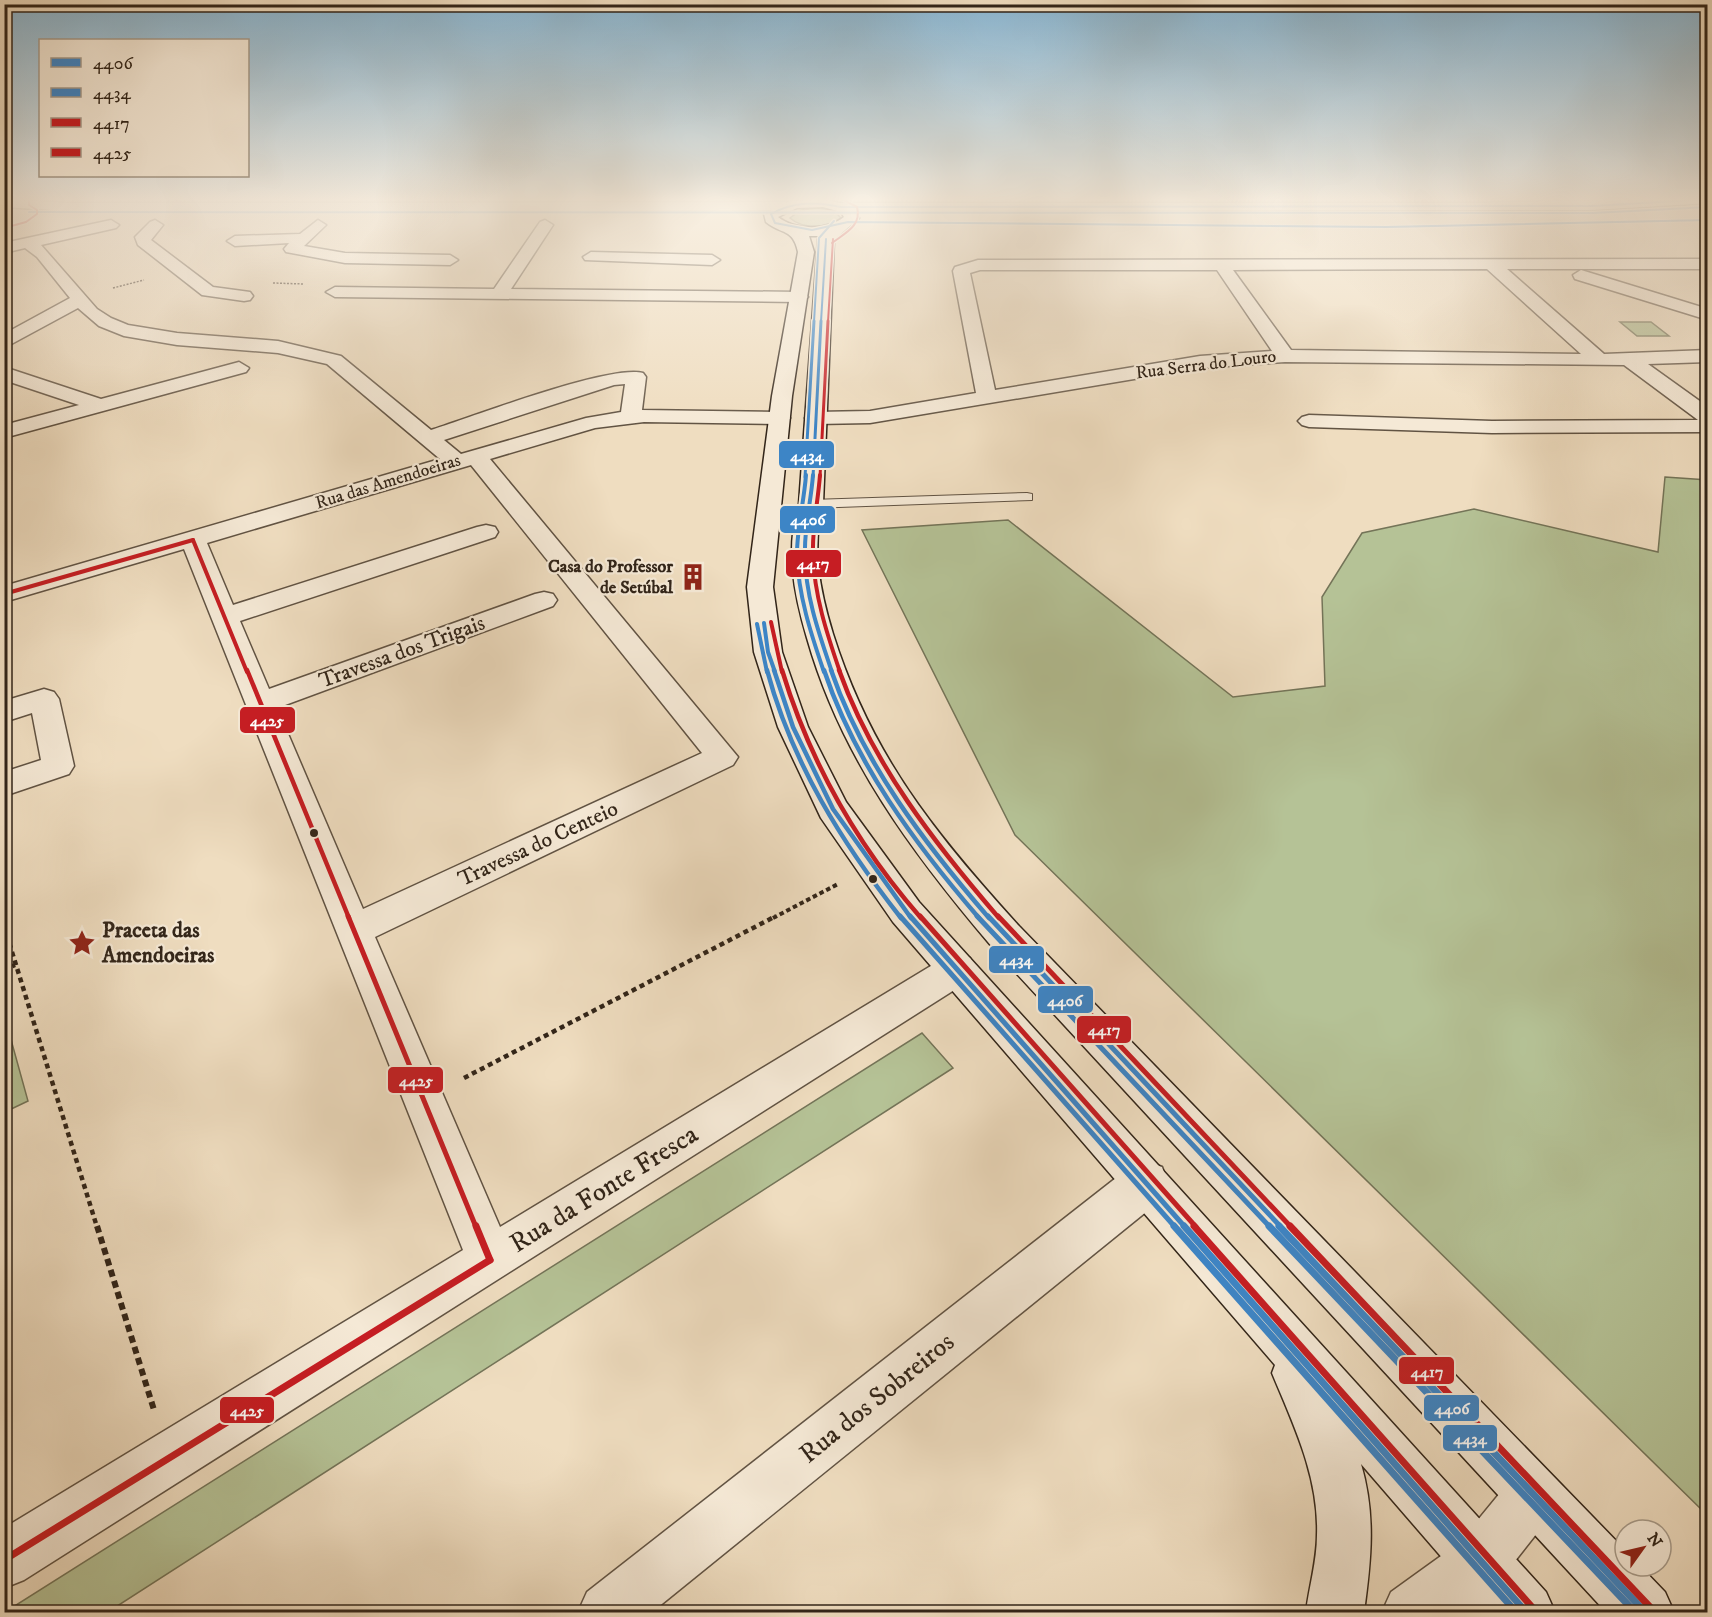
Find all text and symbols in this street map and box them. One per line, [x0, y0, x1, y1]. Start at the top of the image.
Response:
legend [39, 39, 249, 177]
text: 4406 [93, 53, 133, 75]
text: 4434 [93, 83, 131, 105]
text: 4417 [93, 113, 130, 135]
text: 4425 [93, 143, 131, 165]
street label: Rua Serra do Louro [1134, 345, 1278, 385]
line badge: 4434 [778, 440, 835, 469]
text: 4434 [789, 446, 825, 466]
street label: Rua das Amendoeiras [313, 449, 463, 515]
line badge: 4406 [779, 505, 836, 534]
text: 4406 [789, 510, 827, 530]
line badge: 4417 [785, 549, 842, 578]
text: 4417 [796, 554, 829, 574]
place label: Casa do Professor de Setúbal [548, 556, 674, 599]
building icon: Casa do Professor de Setúbal [678, 562, 708, 592]
street label: Travessa dos Trigais [315, 609, 489, 695]
line badge: 4425 [239, 706, 296, 734]
text: 4425 [249, 711, 284, 731]
street label: Travessa do Centeio [454, 795, 622, 893]
unlabelled marker [308, 827, 320, 839]
unlabelled marker [867, 873, 879, 885]
place label: Praceta das Amendoeiras [101, 917, 215, 969]
place icon: Praceta das Amendoeiras [67, 928, 97, 958]
line badge: 4434 [988, 945, 1045, 974]
text: 4434 [998, 950, 1034, 970]
line badge: 4406 [1037, 985, 1094, 1014]
text: 4406 [1046, 991, 1084, 1011]
line badge: 4417 [1076, 1015, 1132, 1044]
text: 4417 [1087, 1020, 1120, 1040]
line badge: 4425 [387, 1066, 444, 1094]
text: 4425 [398, 1071, 433, 1091]
street label: Rua da Fonte Fresca [503, 1117, 705, 1261]
street label: Rua dos Sobreiros [793, 1325, 961, 1471]
line badge: 4417 [1398, 1356, 1455, 1385]
text: 4417 [1410, 1362, 1443, 1382]
line badge: 4406 [1423, 1394, 1480, 1422]
line badge: 4425 [219, 1396, 275, 1424]
text: 4406 [1433, 1399, 1471, 1419]
text: 4425 [229, 1401, 264, 1421]
line badge: 4434 [1442, 1424, 1498, 1452]
text: 4434 [1452, 1429, 1488, 1449]
north arrow [1613, 1518, 1673, 1578]
text: N [1643, 1529, 1667, 1551]

